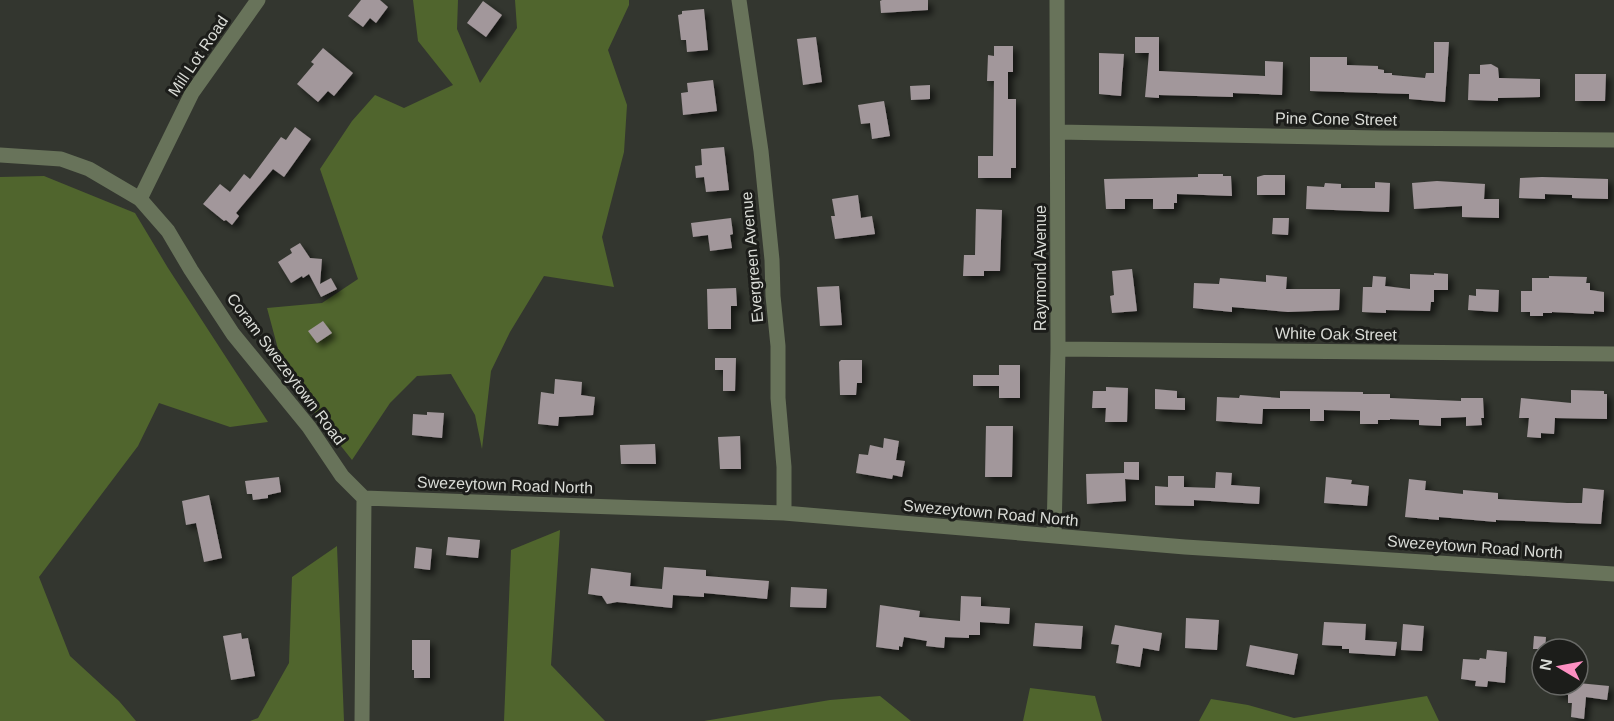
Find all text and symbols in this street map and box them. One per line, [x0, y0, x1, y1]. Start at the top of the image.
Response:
street label: Mill Lot Road [165, 13, 231, 99]
street label: Pine Cone Street [1275, 109, 1398, 129]
street label: Evergreen Avenue [738, 191, 766, 323]
street label: Raymond Avenue [1032, 205, 1049, 331]
street label: Coram Swezeytown Road [224, 290, 348, 448]
street label: White Oak Street [1275, 324, 1398, 344]
street label: Swezeytown Road North [417, 473, 593, 497]
street label: Swezeytown Road North [903, 497, 1079, 529]
street label: Swezeytown Road North [1387, 532, 1563, 562]
north arrow [1530, 637, 1590, 697]
text: N [1536, 657, 1555, 672]

